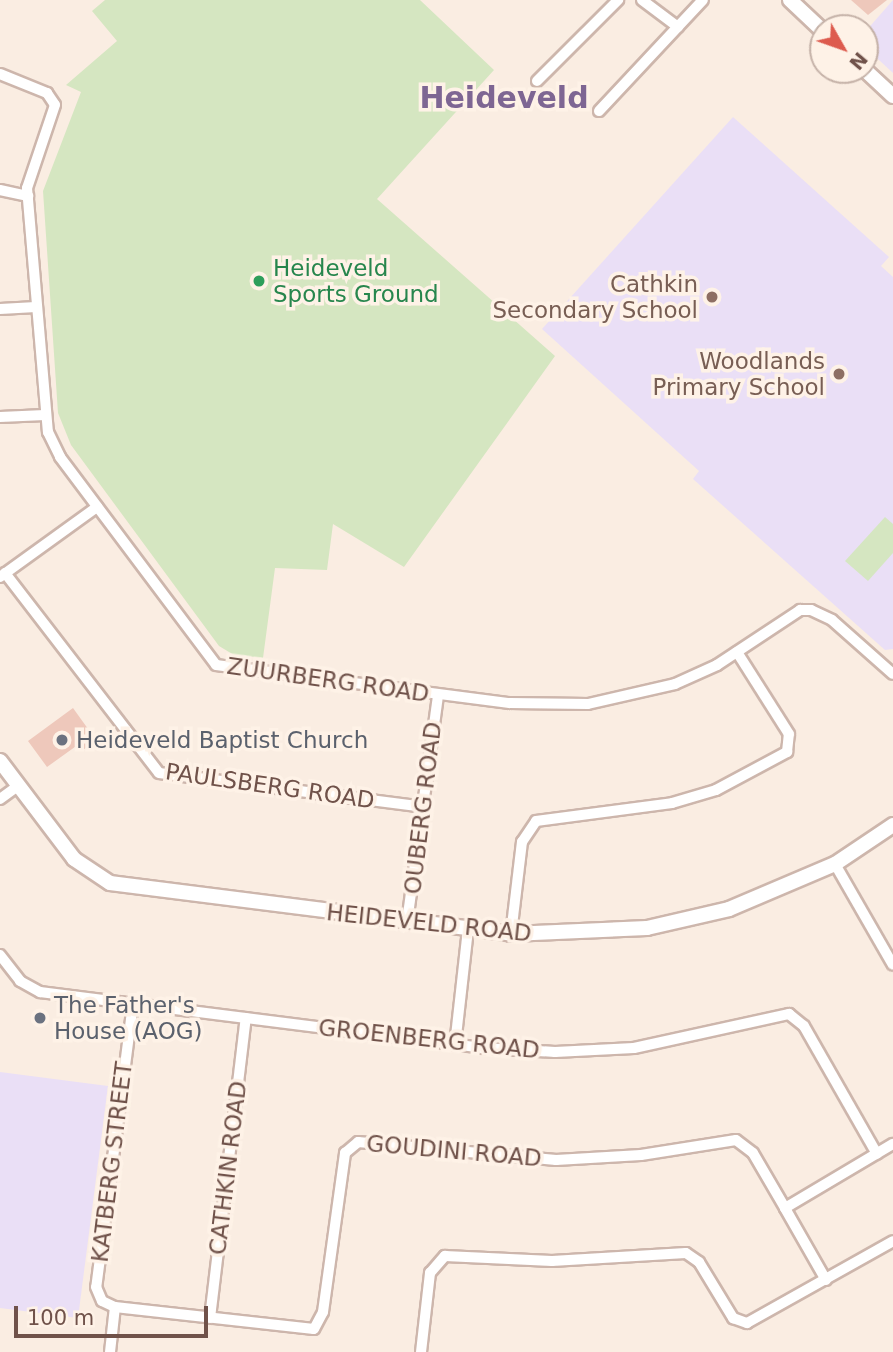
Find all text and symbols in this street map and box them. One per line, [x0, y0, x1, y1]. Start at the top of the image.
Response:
north arrow [809, 14, 879, 84]
text: N [845, 48, 872, 74]
district label: Heideveld [419, 80, 589, 116]
place label: Heideveld Sports Ground [273, 254, 439, 308]
place label: Cathkin Secondary School [493, 270, 698, 324]
marker: Heideveld Sports Ground [251, 273, 267, 289]
marker: Cathkin Secondary School [704, 289, 720, 305]
place label: Woodlands Primary School [652, 347, 825, 401]
marker: Woodlands Primary School [831, 366, 847, 382]
street label: ZUURBERG ROAD [225, 652, 431, 708]
street label: OUBERG ROAD [399, 720, 447, 896]
place label: Heideveld Baptist Church [76, 726, 368, 754]
marker: Heideveld Baptist Church [54, 732, 70, 748]
street label: PAULSBERG ROAD [164, 758, 376, 814]
street label: HEIDEVELD ROAD [325, 899, 533, 947]
place label: The Father's House (AOG) [54, 991, 203, 1045]
marker: The Father's House (AOG) [32, 1010, 48, 1026]
street label: GROENBERG ROAD [317, 1014, 541, 1064]
street label: KATBERG STREET [86, 1060, 138, 1264]
street label: CATHKIN ROAD [204, 1080, 252, 1256]
street label: GOUDINI ROAD [365, 1130, 543, 1172]
scale bar [18, 1292, 212, 1336]
text: 100 m [27, 1306, 94, 1330]

